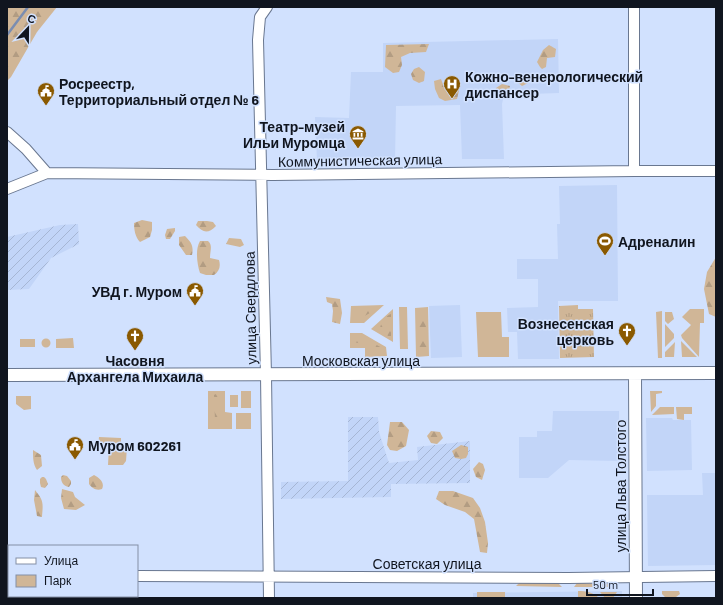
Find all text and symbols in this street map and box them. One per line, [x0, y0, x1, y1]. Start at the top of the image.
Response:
north arrow [8, 8, 48, 48]
text: С [26, 11, 38, 26]
place label: Кожно-венерологический диспансер [465, 68, 643, 101]
hospital icon: Кожно-венерологический диспансер [442, 74, 462, 99]
place label: Росреестр, Территориальный отдел № 6 [59, 75, 259, 108]
public building icon: Росреестр, Территориальный отдел № 6 [36, 81, 56, 106]
place label: Театр-музей Ильи Муромца [243, 118, 345, 151]
museum icon: Театр-музей Ильи Муромца [348, 124, 368, 149]
street label: Коммунистическая улица [278, 150, 442, 170]
sports icon: Адреналин [595, 231, 615, 256]
place label: Адреналин [618, 233, 696, 250]
street label: улица Свердлова [241, 251, 259, 365]
public building icon: УВД г. Муром [185, 281, 205, 306]
place label: УВД г. Муром [92, 283, 182, 300]
place label: Вознесенская церковь [518, 315, 614, 348]
church icon: Вознесенская церковь [617, 321, 637, 346]
church icon: Часовня Архангела Михаила [125, 326, 145, 351]
place label: Часовня Архангела Михаила [67, 352, 204, 385]
street label: Московская улица [302, 352, 420, 369]
street label: улица Льва Толстого [612, 420, 629, 552]
public building icon: Муром 602261 [65, 435, 85, 460]
place label: Муром 602261 [88, 437, 181, 454]
legend [8, 545, 138, 597]
text: Улица [44, 553, 78, 568]
street label: Советская улица [373, 555, 482, 572]
scale bar [587, 571, 653, 597]
text: Парк [44, 573, 72, 588]
text: 50 m [593, 577, 618, 591]

